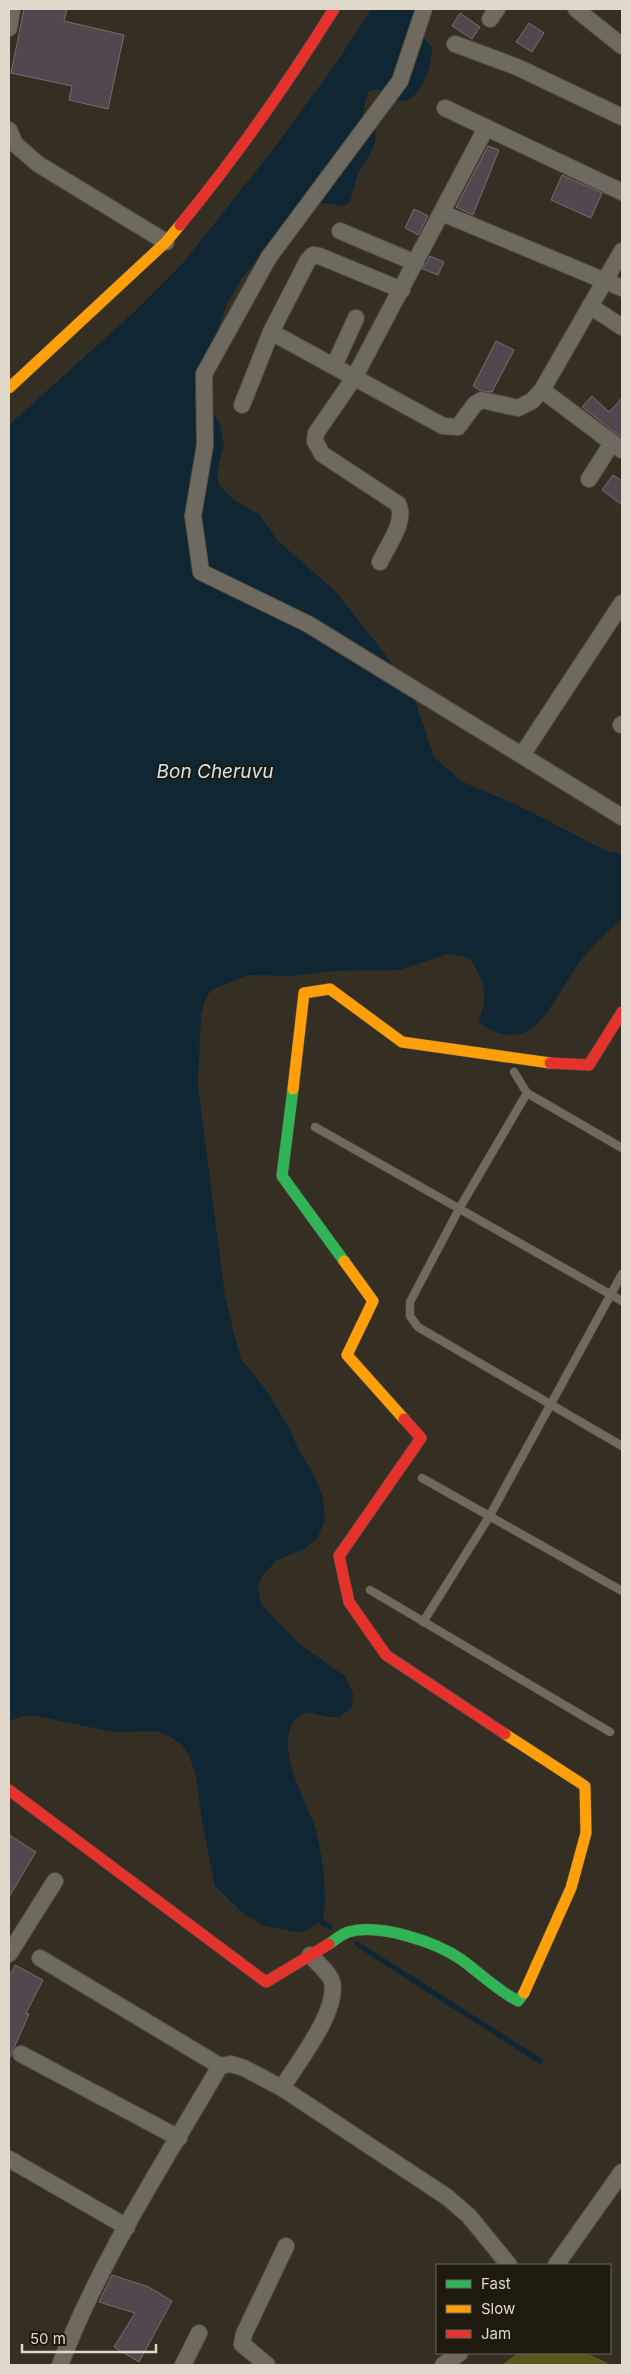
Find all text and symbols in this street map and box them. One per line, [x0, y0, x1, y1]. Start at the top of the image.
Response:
water label: Bon Cheruvu [157, 760, 273, 783]
legend [436, 2264, 611, 2354]
text: Fast [481, 2274, 511, 2293]
text: Slow [481, 2299, 515, 2318]
scale bar [22, 2322, 156, 2354]
text: Jam [481, 2324, 511, 2343]
text: 50 m [30, 2329, 66, 2348]

